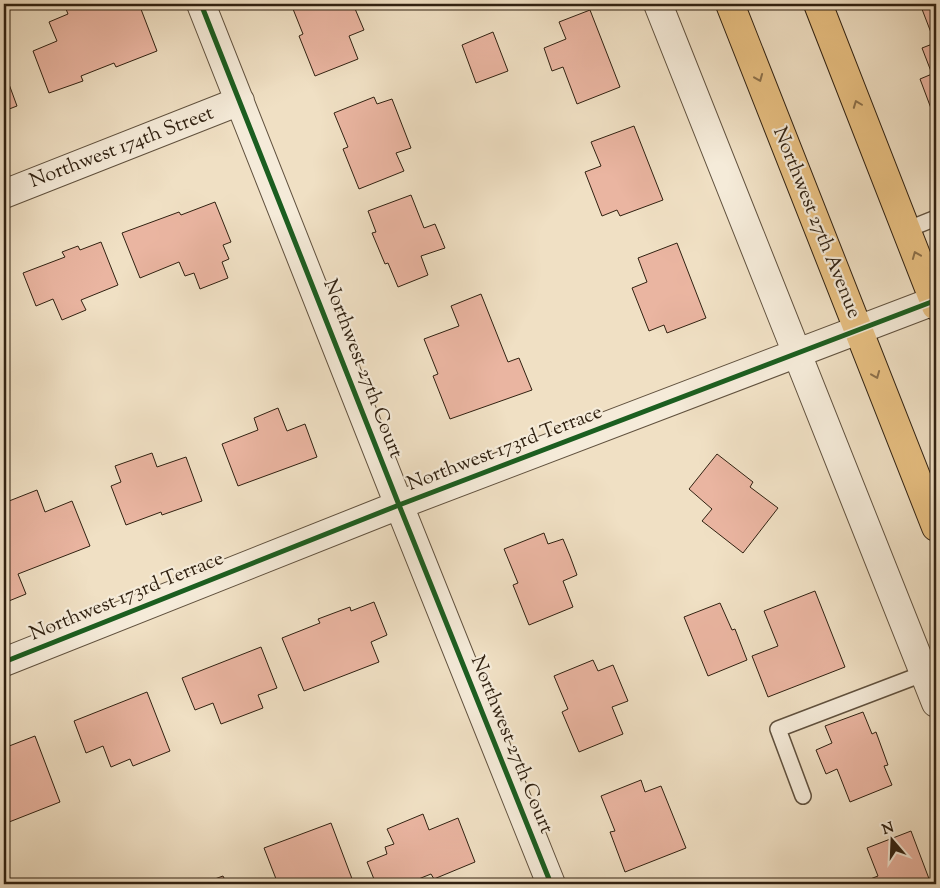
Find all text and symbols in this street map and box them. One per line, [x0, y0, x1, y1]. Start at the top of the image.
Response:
one-way arrow [753, 73, 763, 82]
street label: Northwest 174th Street [26, 99, 218, 196]
one-way arrow [853, 100, 863, 109]
street label: Northwest 27th Avenue [764, 123, 868, 323]
one-way arrow [912, 251, 923, 260]
street label: Northwest 27th Court [314, 275, 410, 463]
one-way arrow [870, 370, 880, 379]
street label: Northwest 173rd Terrace [403, 398, 607, 500]
street label: Northwest 173rd Terrace [26, 545, 228, 649]
street label: Northwest 27th Court [462, 652, 560, 839]
north arrow [868, 816, 918, 866]
text: N [880, 818, 897, 841]

